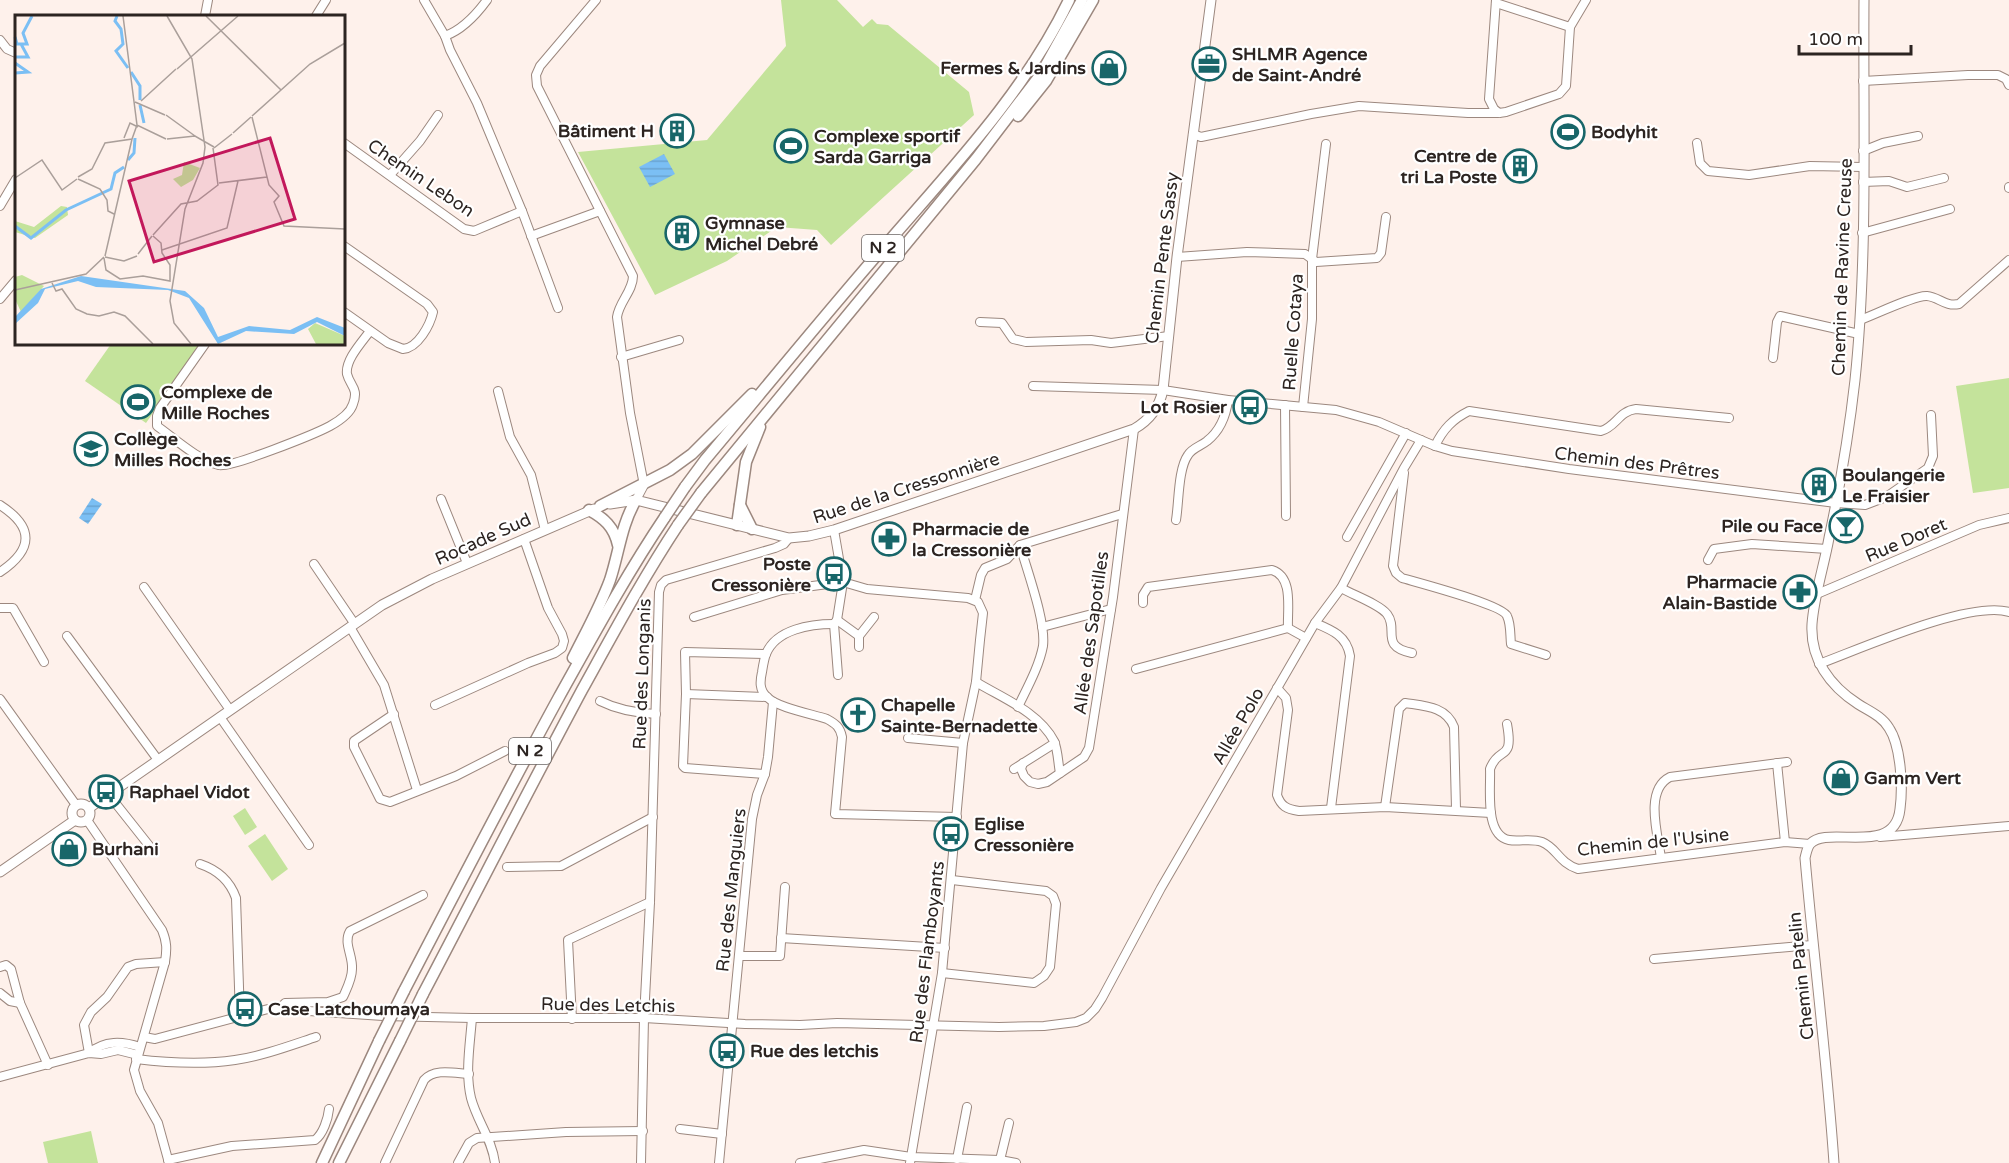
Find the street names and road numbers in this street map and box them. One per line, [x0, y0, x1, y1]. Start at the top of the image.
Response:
street label: Chemin Lebon [363, 134, 479, 222]
street label: Chemin de Ravine Creuse [1827, 158, 1857, 376]
street label: Chemin Pente Sassy [1141, 171, 1183, 345]
road number: N 2 [862, 235, 904, 261]
street label: Ruelle Cotaya [1278, 273, 1308, 391]
street label: Chemin des Prêtres [1553, 442, 1721, 484]
street label: Rue de la Cressonnière [810, 447, 1002, 529]
street label: Rocade Sud [431, 508, 535, 570]
street label: Rue Doret [1862, 513, 1950, 567]
street label: Allée des Sapotilles [1069, 550, 1113, 716]
street label: Rue des Longanis [628, 598, 656, 750]
street label: Allée Polo [1207, 683, 1269, 769]
road number: N 2 [509, 738, 551, 764]
street label: Rue des Manguiers [711, 807, 751, 973]
street label: Chemin de l'Usine [1576, 823, 1730, 861]
street label: Rue des Flamboyants [905, 860, 949, 1044]
street label: Chemin Patelin [1783, 911, 1819, 1041]
street label: Rue des Letchis [541, 993, 675, 1017]

